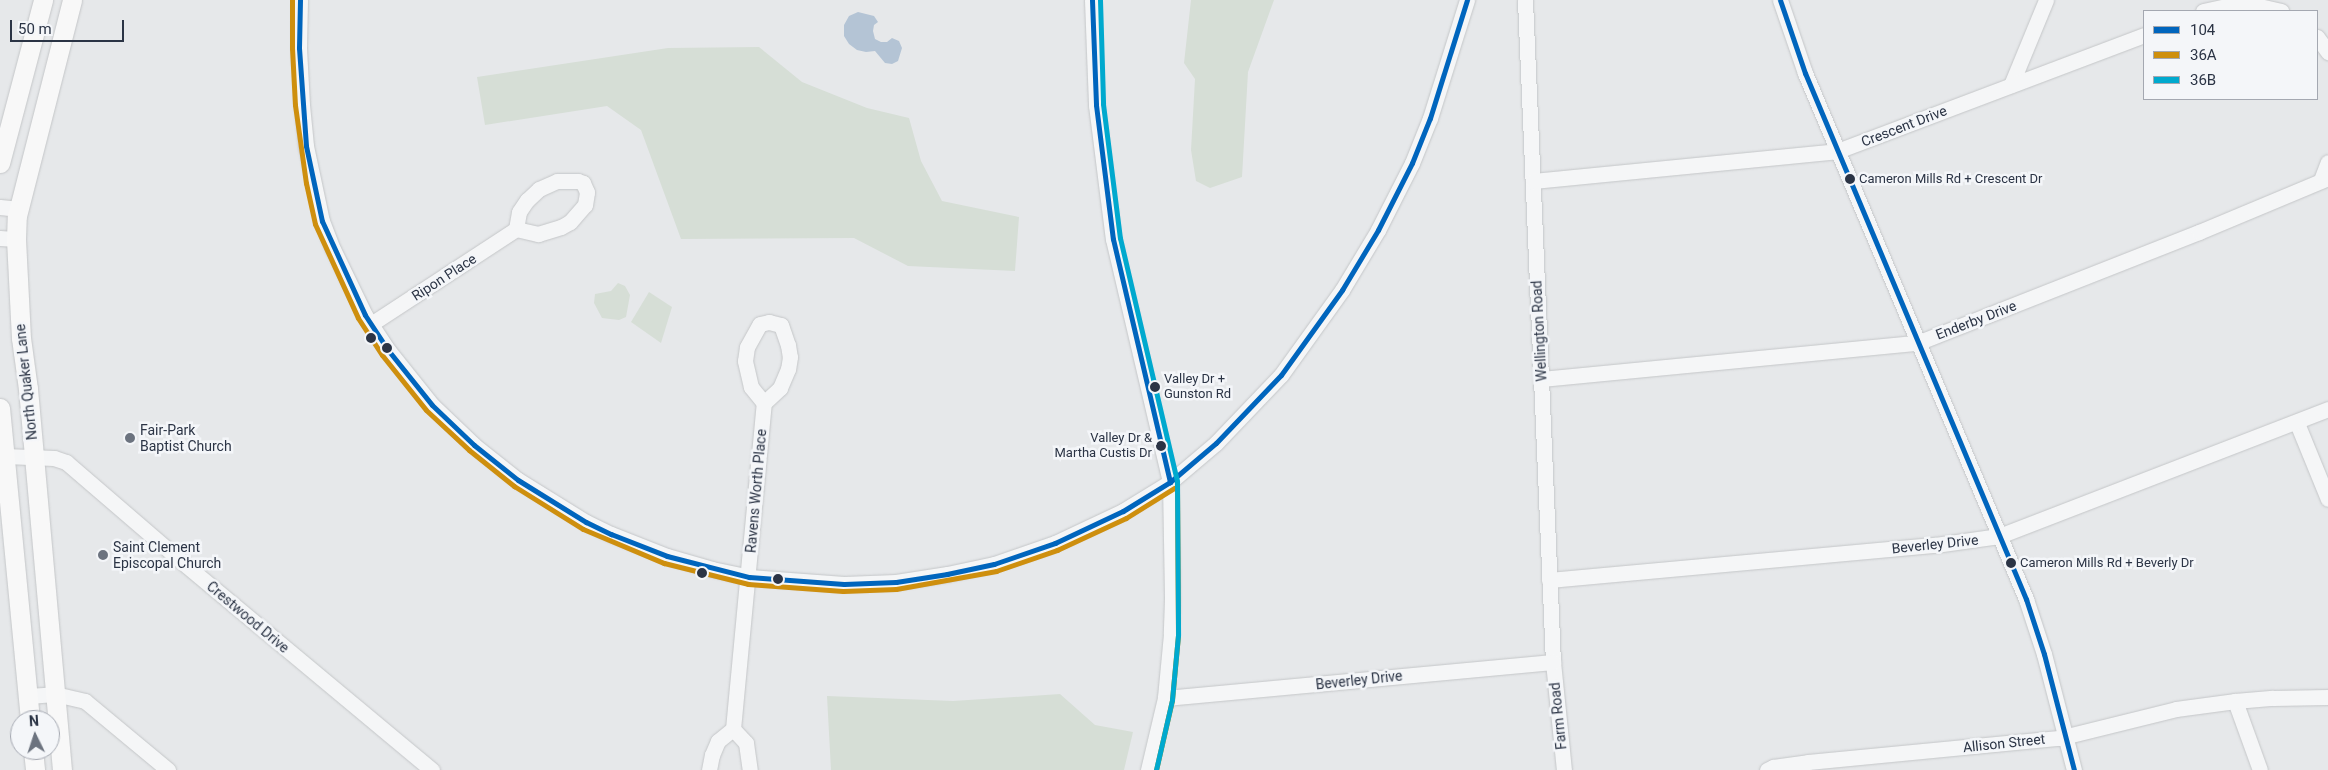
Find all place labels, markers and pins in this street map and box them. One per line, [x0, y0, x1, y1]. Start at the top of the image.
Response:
place label: Cameron Mills Rd + Crescent Dr [1859, 171, 2042, 187]
marker: Cameron Mills Rd + Crescent Dr [1845, 174, 1855, 184]
unlabelled marker [366, 333, 376, 343]
unlabelled marker [382, 343, 392, 353]
place label: Valley Dr + Gunston Rd [1164, 372, 1231, 403]
marker: Valley Dr + Gunston Rd [1150, 382, 1160, 392]
place label: Fair-Park Baptist Church [140, 422, 232, 454]
place label: Valley Dr & Martha Custis Dr [1055, 431, 1152, 462]
marker: Fair-Park Baptist Church [124, 432, 136, 444]
marker: Valley Dr & Martha Custis Dr [1156, 441, 1166, 451]
place label: Saint Clement Episcopal Church [113, 539, 221, 572]
marker: Saint Clement Episcopal Church [97, 549, 109, 561]
place label: Cameron Mills Rd + Beverly Dr [2020, 555, 2194, 571]
marker: Cameron Mills Rd + Beverly Dr [2006, 558, 2016, 568]
unlabelled marker [697, 568, 707, 578]
unlabelled marker [773, 574, 783, 584]

